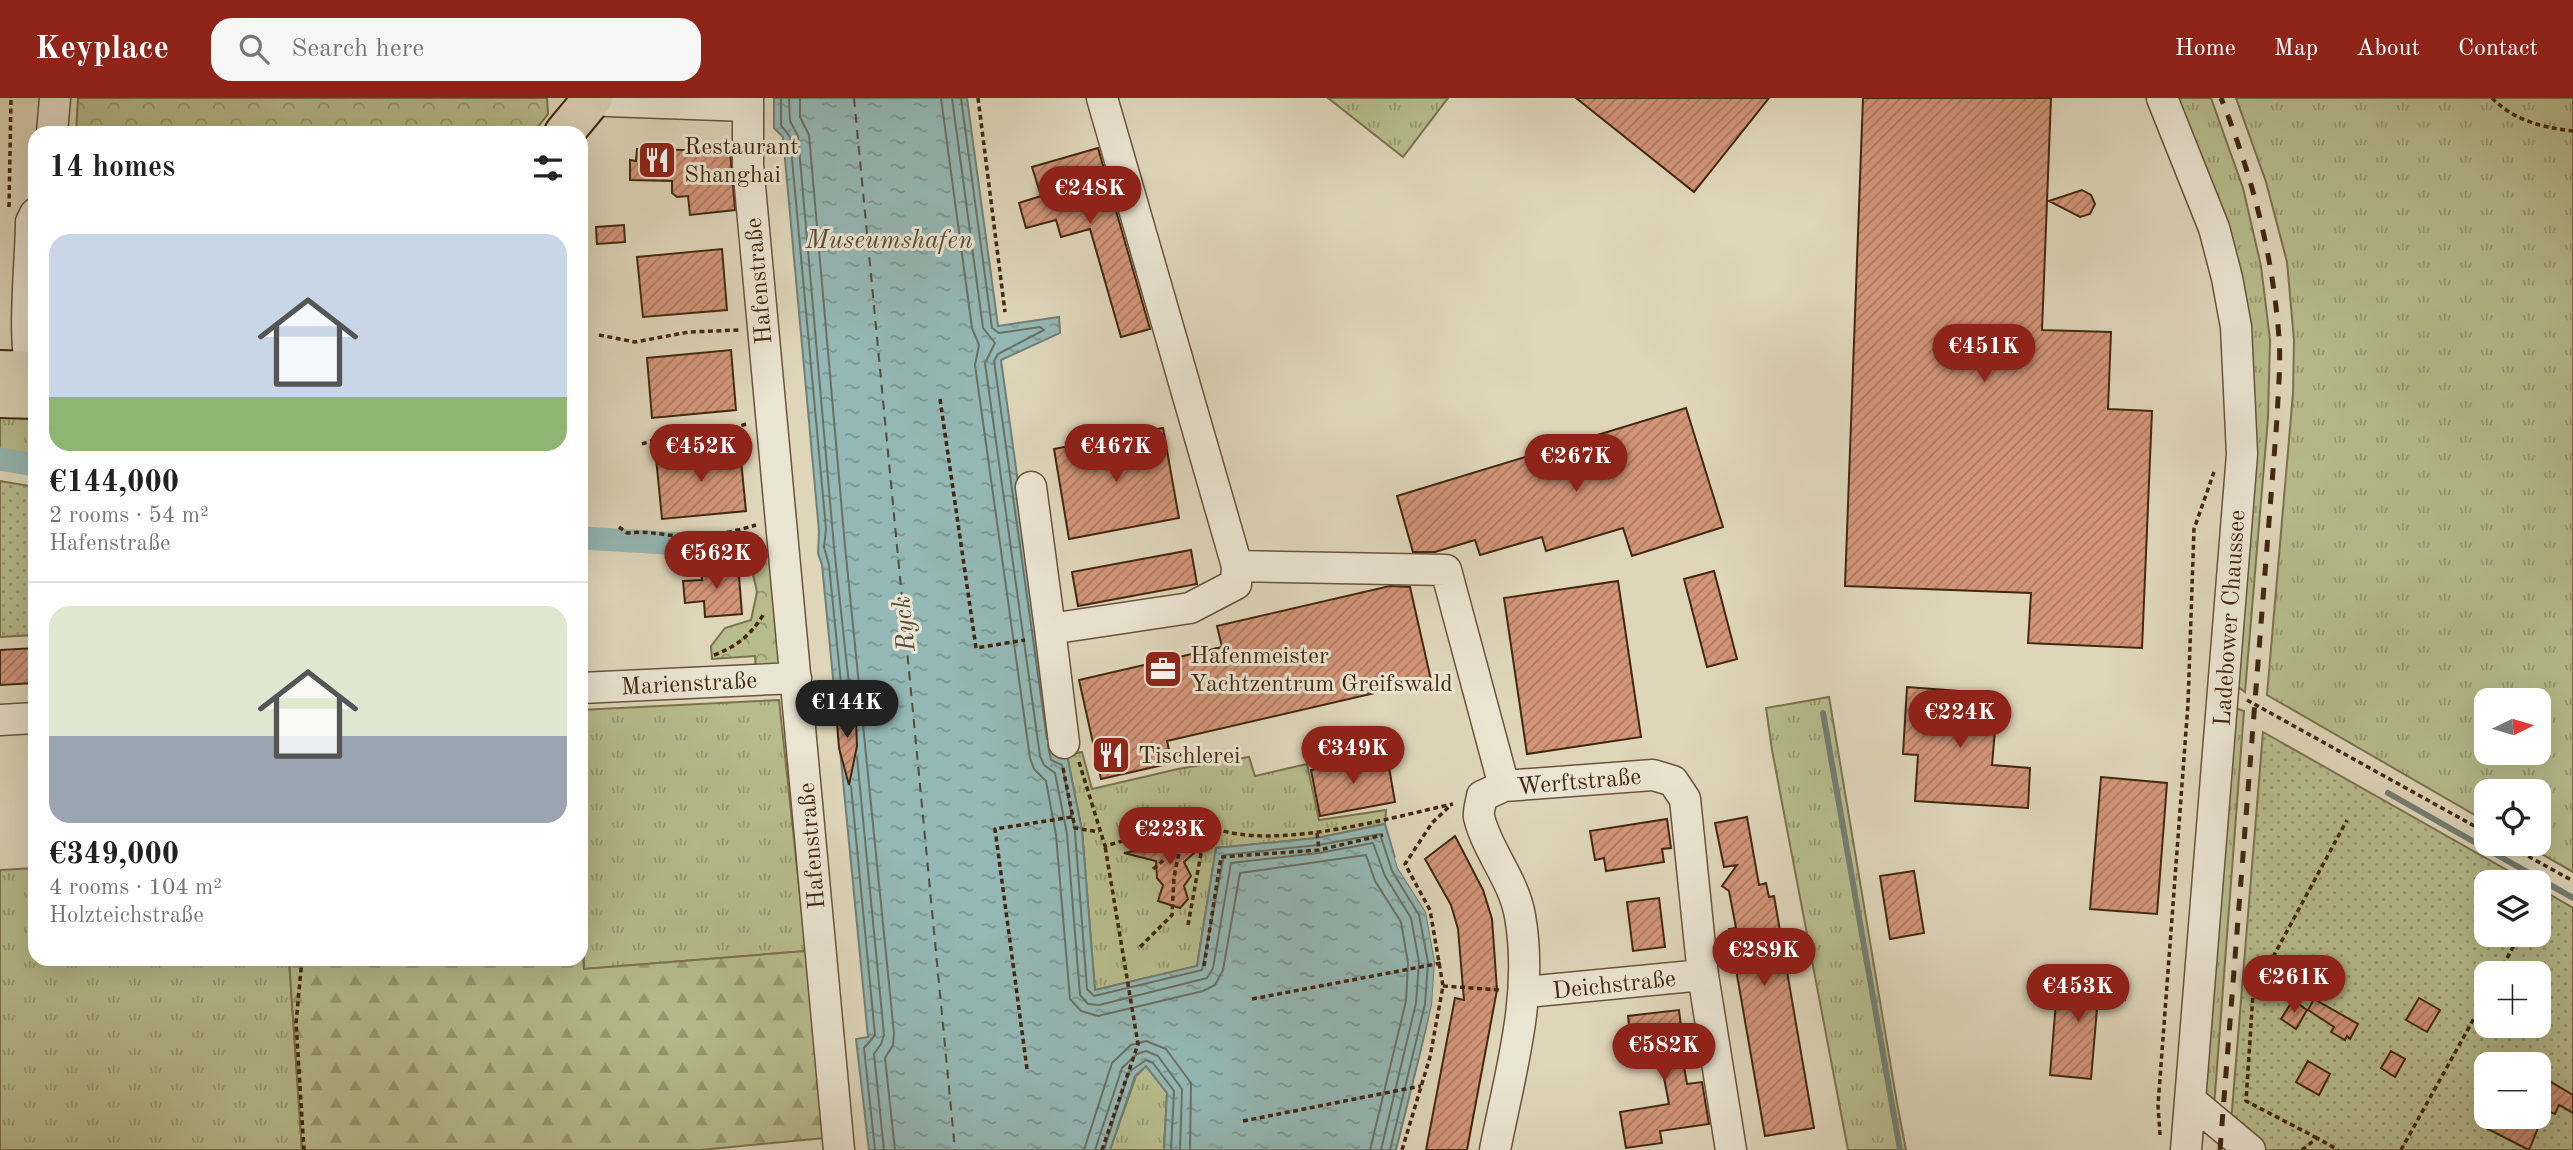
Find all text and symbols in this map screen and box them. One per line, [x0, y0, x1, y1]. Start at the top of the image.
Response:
search box [211, 18, 701, 81]
icon: search [235, 30, 273, 68]
text: Keyplace [35, 33, 169, 66]
text: Search here [291, 36, 424, 62]
text: Home [2175, 37, 2236, 61]
text: Map [2274, 37, 2318, 61]
text: About [2356, 37, 2420, 61]
text: Contact [2458, 37, 2538, 61]
place label: Restaurant Shanghai [684, 136, 799, 188]
restaurant icon: Restaurant Shanghai [636, 139, 678, 181]
icon: filters [529, 149, 567, 187]
text: 14 homes [49, 153, 175, 183]
pin: €248K [1041, 166, 1139, 226]
text: €248K [1054, 177, 1126, 200]
street label: Hafenstraße [743, 217, 777, 345]
water label: Museumshafen [804, 228, 973, 254]
icon: home [245, 279, 371, 405]
pin: €451K [1935, 324, 2033, 384]
text: €451K [1948, 335, 2020, 358]
pin: €452K [652, 424, 750, 484]
pin: €467K [1067, 424, 1165, 484]
pin: €267K [1527, 434, 1625, 494]
text: €452K [665, 435, 737, 458]
text: €467K [1080, 435, 1152, 458]
text: €267K [1540, 445, 1612, 468]
text: €144,000 [49, 468, 179, 498]
text: 2 rooms · 54 m² [49, 504, 209, 527]
street label: Ladebower Chaussee [2211, 509, 2251, 727]
text: Hafenstraße [49, 532, 171, 555]
pin: €562K [667, 532, 765, 591]
text: €562K [680, 542, 752, 565]
water label: Ryck [889, 595, 921, 654]
place label: Hafenmeister Yachtzentrum Greifswald [1190, 645, 1453, 697]
office icon: Hafenmeister Yachtzentrum Greifswald [1142, 648, 1184, 690]
icon: home [245, 651, 371, 777]
street label: Marienstraße [620, 669, 758, 701]
pin: €144K [798, 680, 896, 740]
north arrow [2474, 688, 2552, 765]
map controls [2474, 688, 2551, 1129]
pin: €224K [1911, 690, 2009, 750]
text: €144K [811, 691, 883, 714]
text: €224K [1924, 701, 1996, 724]
pin: €349K [1304, 726, 1402, 786]
restaurant icon: Tischlerei [1090, 734, 1132, 776]
text: €349K [1317, 737, 1389, 760]
place label: Tischlerei [1138, 745, 1240, 769]
street label: Werftstraße [1516, 766, 1642, 800]
button: locate [2474, 779, 2551, 856]
street label: Hafenstraße [796, 782, 830, 910]
pin: €223K [1121, 808, 1219, 867]
text: €223K [1134, 818, 1206, 841]
text: €349,000 [49, 840, 179, 870]
button: layers [2474, 870, 2551, 947]
text: 4 rooms · 104 m² [49, 876, 222, 899]
text: Holzteichstraße [49, 904, 204, 927]
pin: €289K [1715, 928, 1813, 988]
text: €289K [1728, 939, 1800, 962]
pin: €261K [2245, 956, 2343, 1015]
button: + [2474, 961, 2551, 1038]
pin: €453K [2029, 964, 2127, 1024]
text: €261K [2258, 966, 2330, 989]
street label: Deichstraße [1551, 968, 1677, 1004]
text: €453K [2042, 975, 2114, 998]
pin: €582K [1615, 1024, 1713, 1083]
text: €582K [1628, 1034, 1700, 1057]
button: − [2474, 1052, 2551, 1129]

